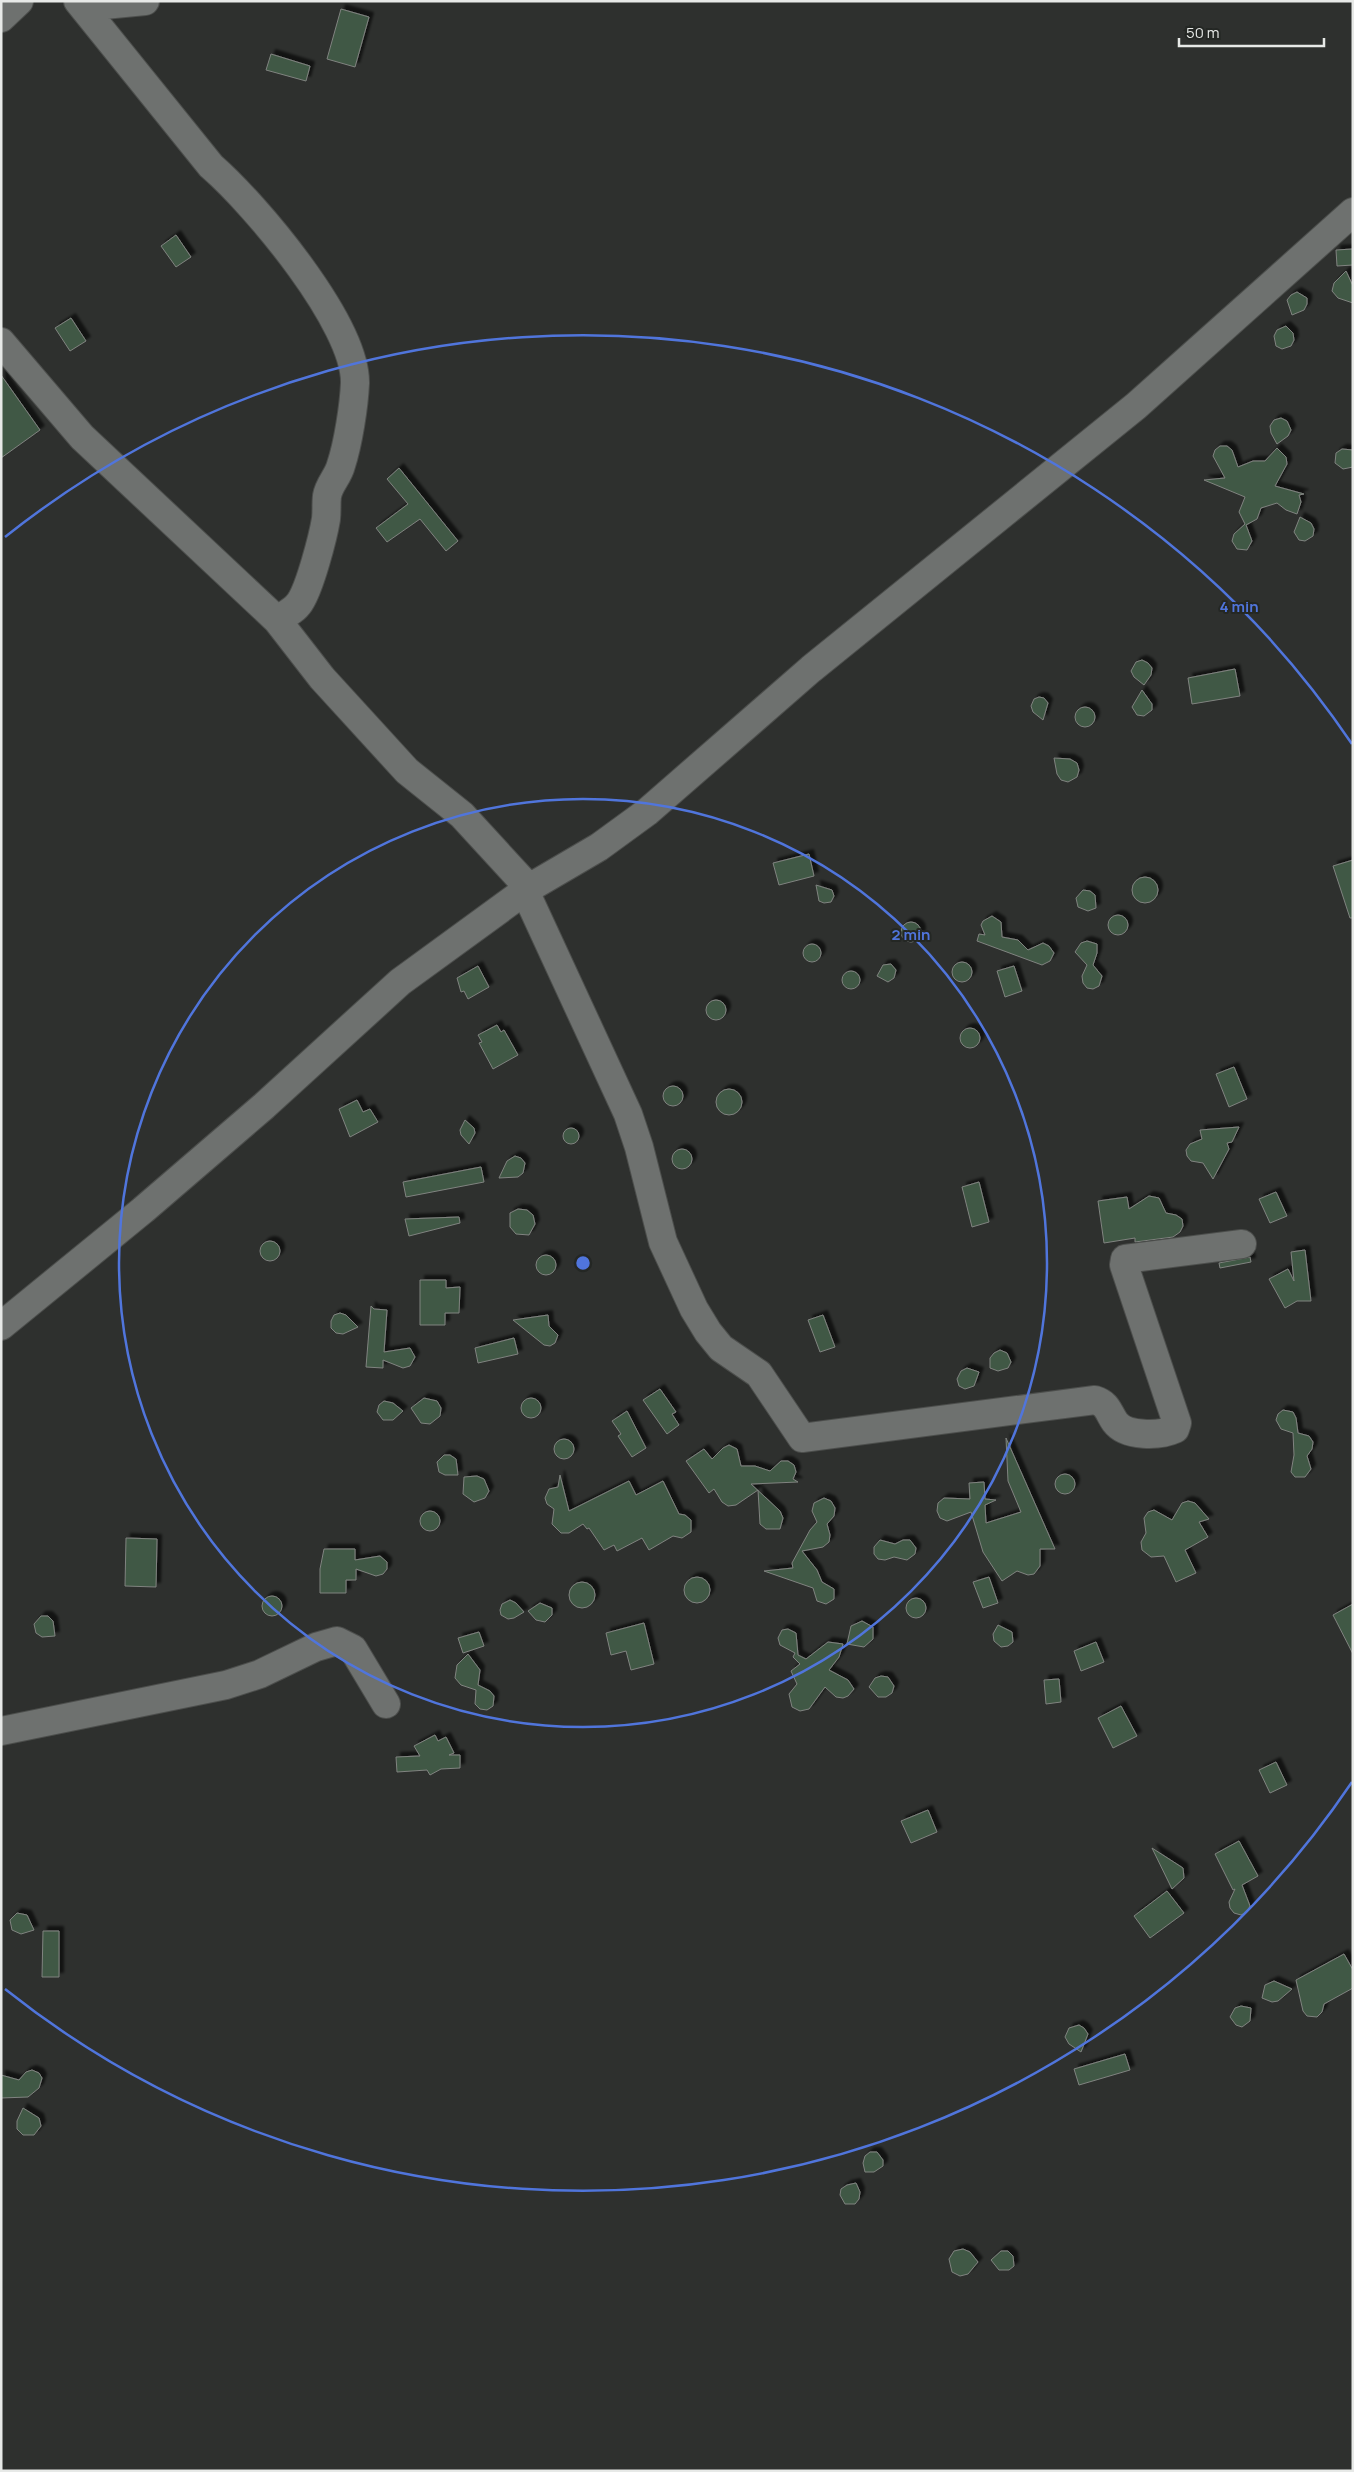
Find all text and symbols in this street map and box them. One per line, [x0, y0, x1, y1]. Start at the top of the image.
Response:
scale bar [1179, 15, 1324, 47]
text: 50 m [1186, 22, 1220, 43]
text: 4 min [1219, 596, 1259, 617]
text: 2 min [891, 924, 931, 945]
centre of rings [574, 1254, 592, 1272]

